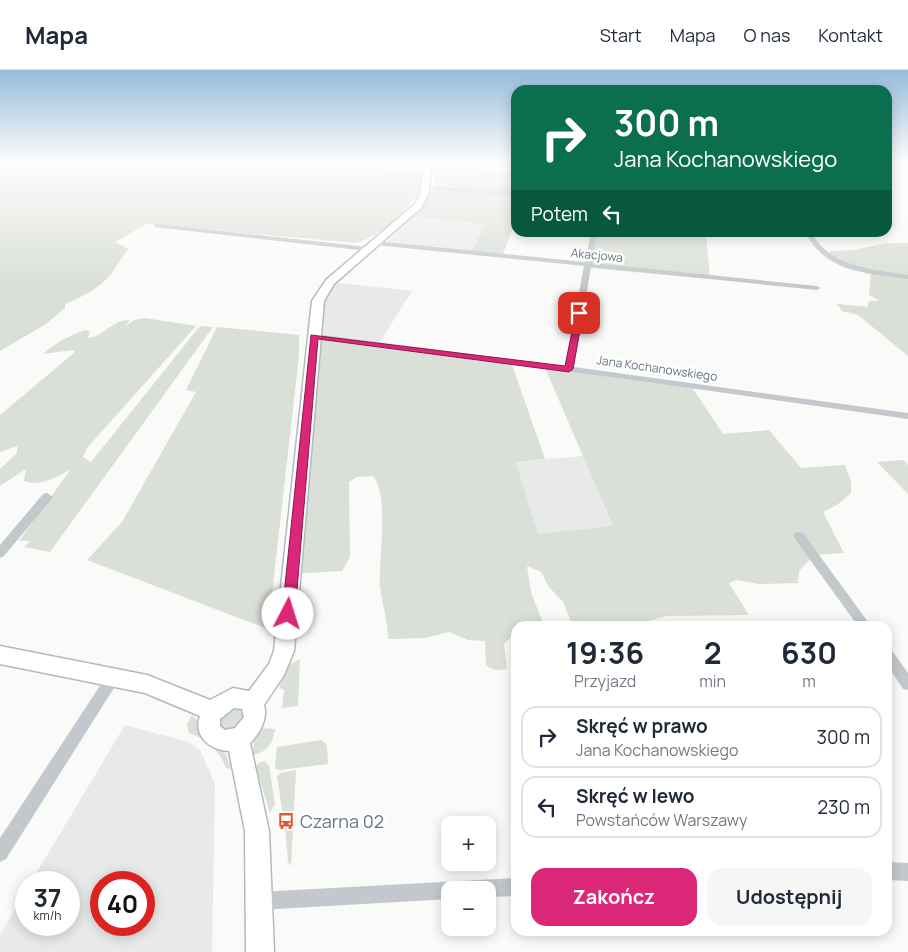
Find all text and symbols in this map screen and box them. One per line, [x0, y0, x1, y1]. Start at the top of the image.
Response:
text: Mapa [25, 18, 88, 51]
text: Start [600, 23, 642, 47]
text: Mapa [670, 23, 716, 47]
text: O nas [744, 23, 790, 47]
text: Kontakt [818, 23, 883, 47]
text: 300 m [614, 99, 719, 147]
icon: right [531, 105, 596, 170]
text: Jana Kochanowskiego [614, 144, 837, 174]
icon: left [598, 200, 626, 228]
text: Potem [531, 201, 588, 227]
street label: Akacjowa [570, 244, 624, 266]
pin [558, 292, 600, 334]
icon: arrive [565, 299, 593, 327]
street label: Jana Kochanowskiego [596, 351, 718, 385]
position arrow [261, 587, 313, 639]
text: 19:36 [566, 632, 644, 673]
text: 2 [704, 632, 722, 673]
text: 630 [781, 632, 837, 673]
text: Przyjazd [574, 670, 636, 692]
text: min [699, 670, 726, 692]
text: m [802, 670, 816, 692]
text: Skręć w prawo [576, 713, 708, 739]
icon: right [533, 723, 561, 751]
text: 300 m [816, 724, 870, 750]
text: Jana Kochanowskiego [576, 739, 738, 761]
text: Skręć w lewo [576, 783, 695, 809]
icon: left [533, 793, 561, 821]
text: 230 m [817, 794, 870, 820]
place label: Czarna 02 [300, 809, 384, 833]
text: Powstańców Warszawy [576, 809, 747, 831]
bus stop icon: Czarna 02 [276, 811, 296, 831]
map controls [441, 816, 496, 936]
button: + [441, 816, 496, 871]
button: Zakończ [531, 868, 697, 926]
button: Udostępnij [707, 868, 872, 926]
speed limit sign: 40 [90, 871, 155, 936]
text: 37 [34, 880, 61, 915]
button: − [441, 881, 496, 936]
text: km/h [34, 907, 61, 924]

